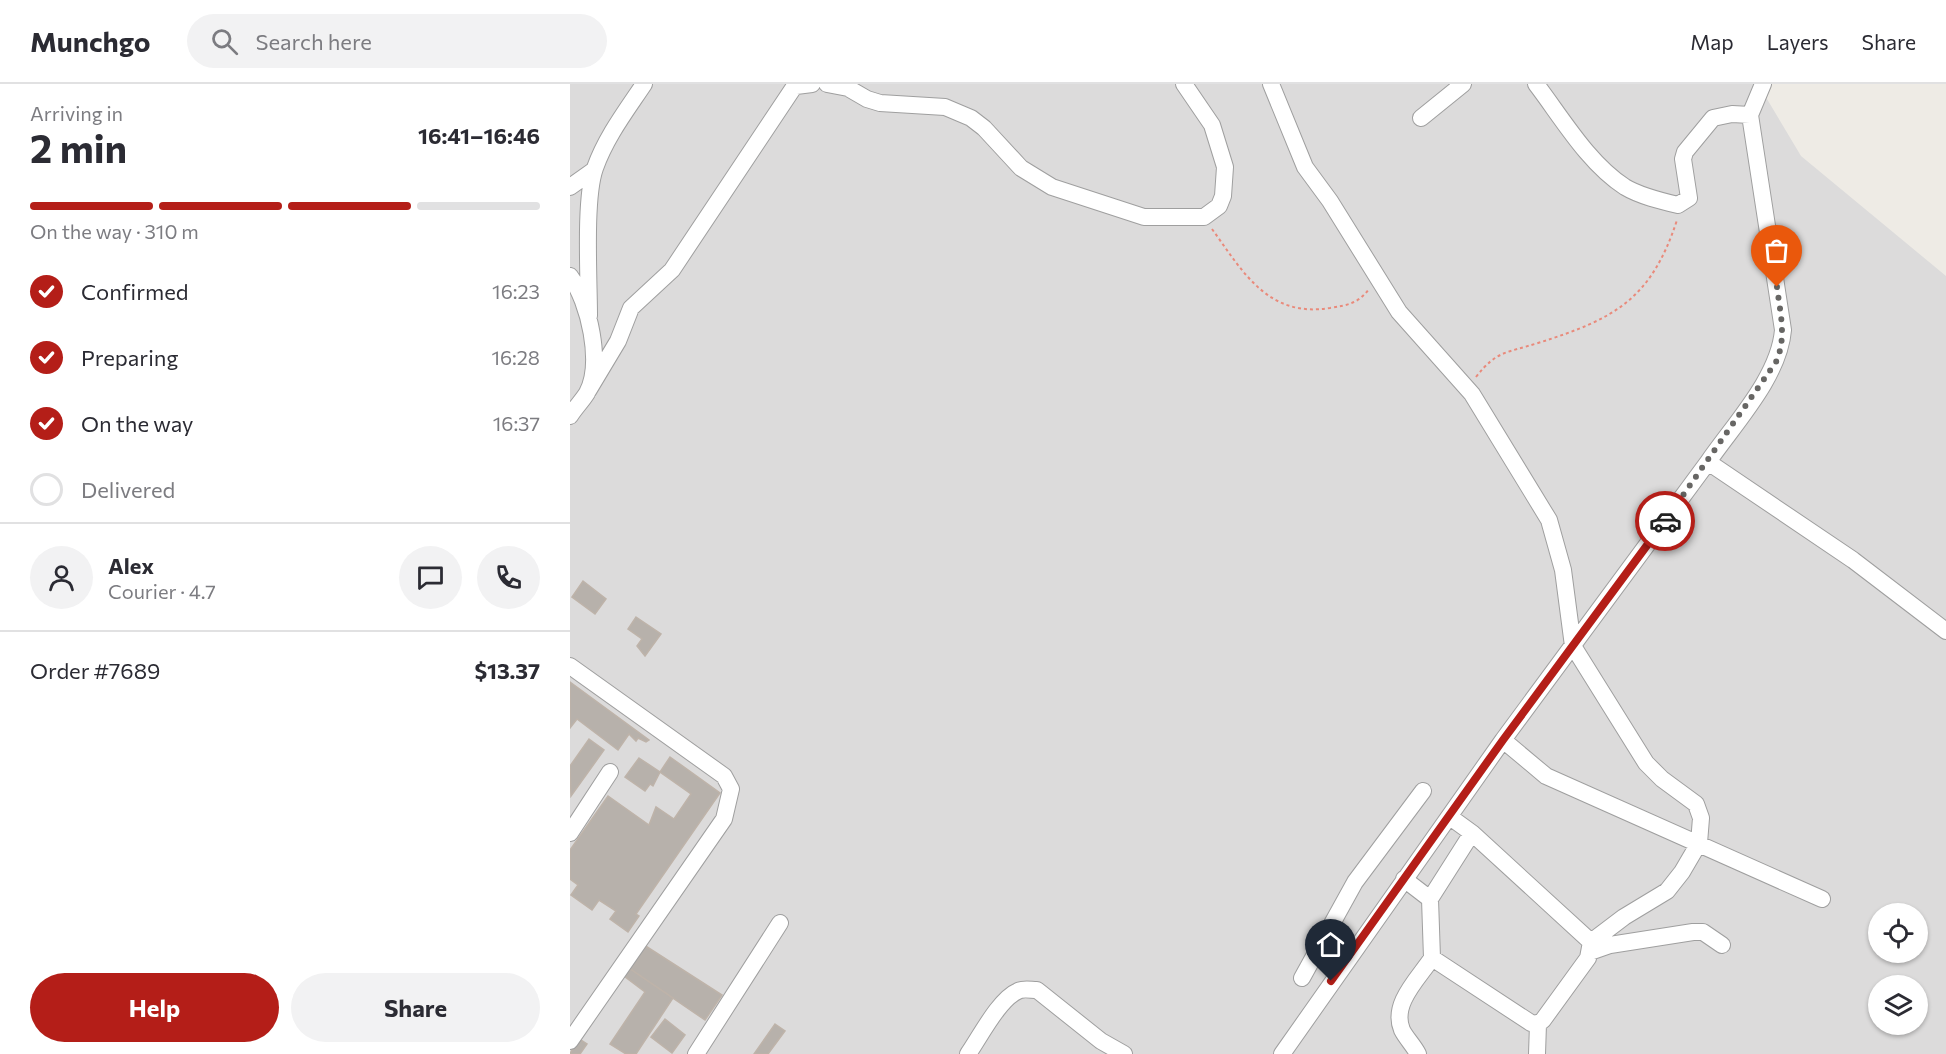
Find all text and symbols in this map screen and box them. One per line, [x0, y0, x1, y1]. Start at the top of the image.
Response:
search box [187, 14, 607, 68]
text: Munchgo [30, 24, 151, 58]
icon: search [208, 25, 241, 58]
text: Search here [256, 28, 372, 55]
text: Map [1690, 29, 1734, 54]
text: Layers [1767, 29, 1829, 54]
text: Share [1862, 29, 1916, 54]
text: Arriving in [30, 101, 123, 125]
text: 16:41–16:46 [418, 122, 540, 149]
text: 2 min [30, 123, 127, 171]
text: On the way · 310 m [30, 219, 199, 243]
pin [1751, 225, 1802, 287]
icon: bag [1760, 234, 1793, 267]
icon: check [30, 275, 63, 308]
text: Confirmed [81, 278, 188, 305]
text: 16:23 [492, 279, 540, 303]
icon: check [30, 341, 63, 374]
text: Preparing [81, 344, 178, 371]
text: 16:28 [491, 345, 540, 369]
icon: check [30, 407, 63, 440]
text: On the way [81, 410, 193, 437]
text: 16:37 [493, 411, 540, 435]
text: Delivered [81, 476, 175, 503]
courier [1635, 491, 1695, 551]
icon: car [1649, 505, 1682, 538]
button: person [30, 546, 93, 609]
button: chat [399, 546, 462, 609]
button: phone [477, 546, 540, 609]
text: Alex [108, 552, 154, 579]
text: Courier · 4.7 [108, 579, 216, 603]
text: Order #7689 [30, 657, 160, 684]
text: $13.37 [474, 657, 540, 684]
map controls [1868, 903, 1928, 1035]
button: locate [1868, 903, 1928, 963]
pin [1305, 919, 1356, 981]
icon: home [1314, 928, 1347, 961]
button: Help [30, 973, 279, 1042]
button: Share [291, 973, 540, 1042]
button: layers [1868, 975, 1928, 1035]

